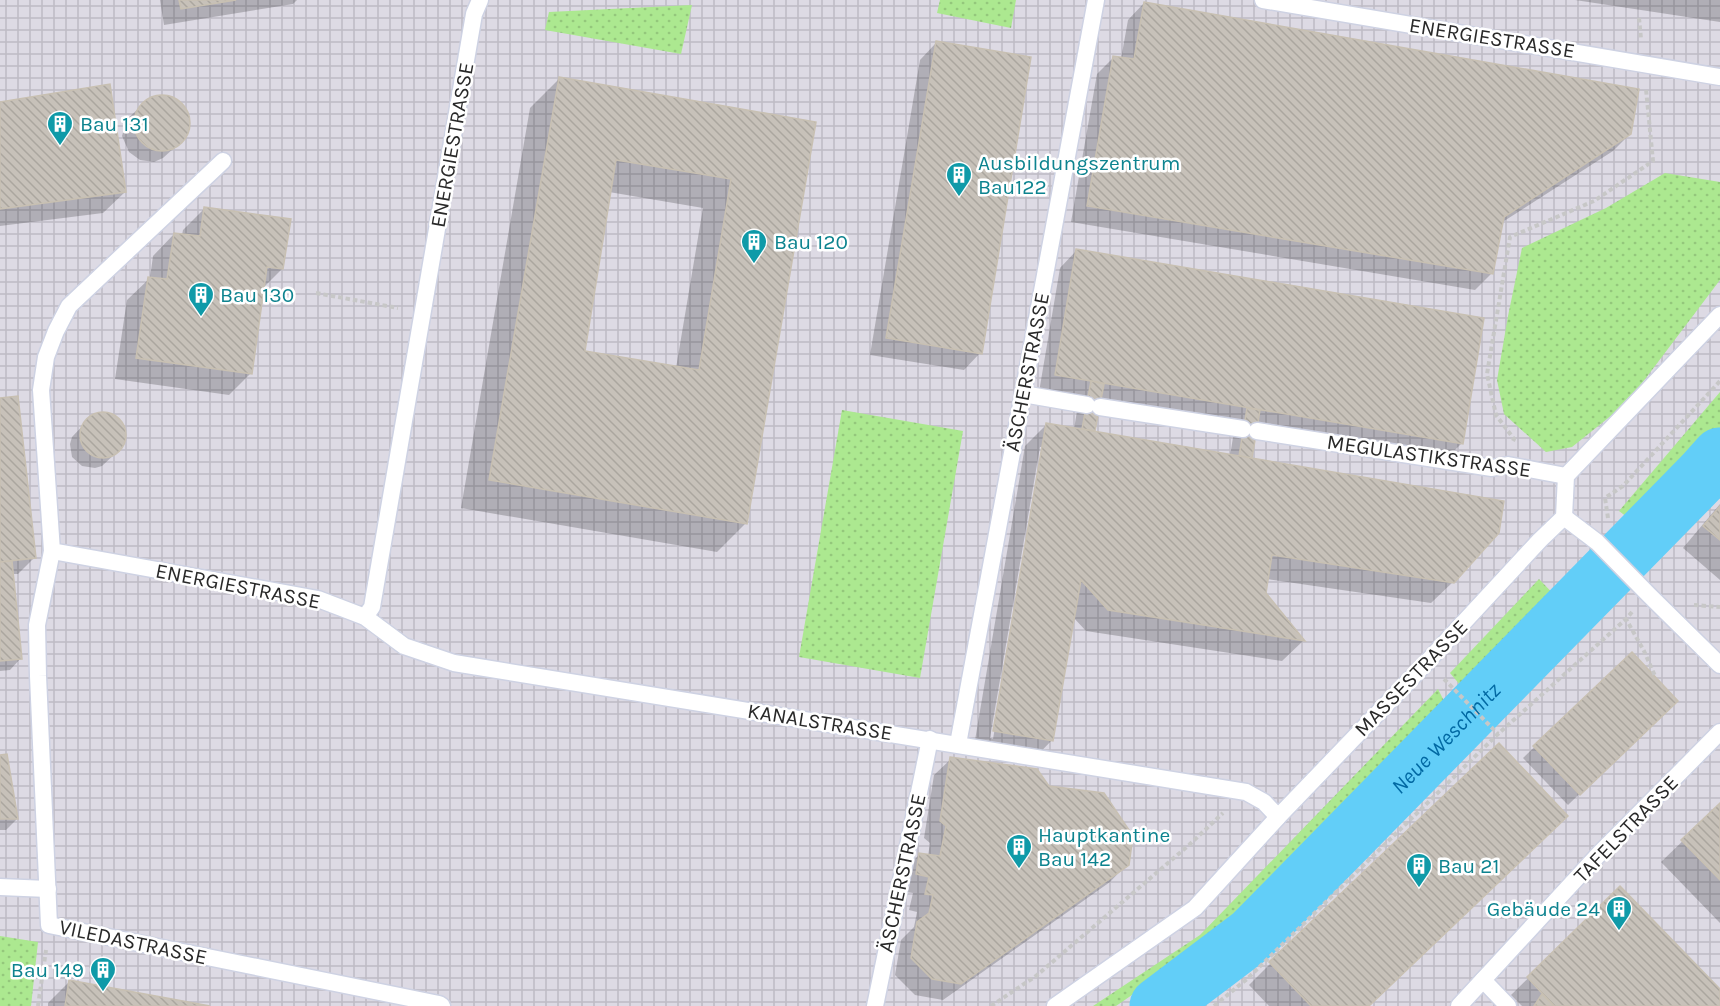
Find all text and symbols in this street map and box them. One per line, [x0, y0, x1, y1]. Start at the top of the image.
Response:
street label: ENERGIESTRASSE [1407, 13, 1577, 63]
street label: ENERGIESTRASSE [426, 61, 478, 229]
building icon: Bau 131 [45, 109, 75, 147]
place label: Bau 131 [80, 112, 149, 136]
place label: Ausbildungszentrum Bau122 [978, 151, 1180, 199]
building icon: Ausbildungszentrum Bau122 [944, 160, 974, 198]
building icon: Bau 120 [739, 227, 769, 265]
place label: Bau 120 [774, 230, 848, 254]
building icon: Bau 130 [186, 280, 216, 318]
place label: Bau 130 [220, 283, 294, 307]
street label: ÄSCHERSTRASSE [1000, 290, 1054, 454]
street label: MEGULASTIKSTRASSE [1325, 430, 1533, 482]
street label: ENERGIESTRASSE [154, 558, 322, 614]
street label: MASSESTRASSE [1349, 615, 1473, 741]
water label: Neue Weschnitz [1386, 677, 1507, 799]
street label: KANALSTRASSE [746, 699, 894, 745]
street label: TAFELSTRASSE [1569, 770, 1683, 888]
street label: ÄSCHERSTRASSE [873, 791, 931, 955]
place label: Hauptkantine Bau 142 [1038, 823, 1170, 871]
building icon: Hauptkantine Bau 142 [1004, 832, 1034, 870]
building icon: Bau 21 [1404, 851, 1434, 889]
place label: Bau 21 [1438, 854, 1499, 878]
building icon: Gebäude 24 [1604, 894, 1634, 932]
place label: Gebäude 24 [1487, 897, 1600, 921]
street label: VILEDASTRASSE [57, 915, 209, 969]
building icon: Bau 149 [88, 955, 118, 993]
place label: Bau 149 [11, 958, 84, 982]

